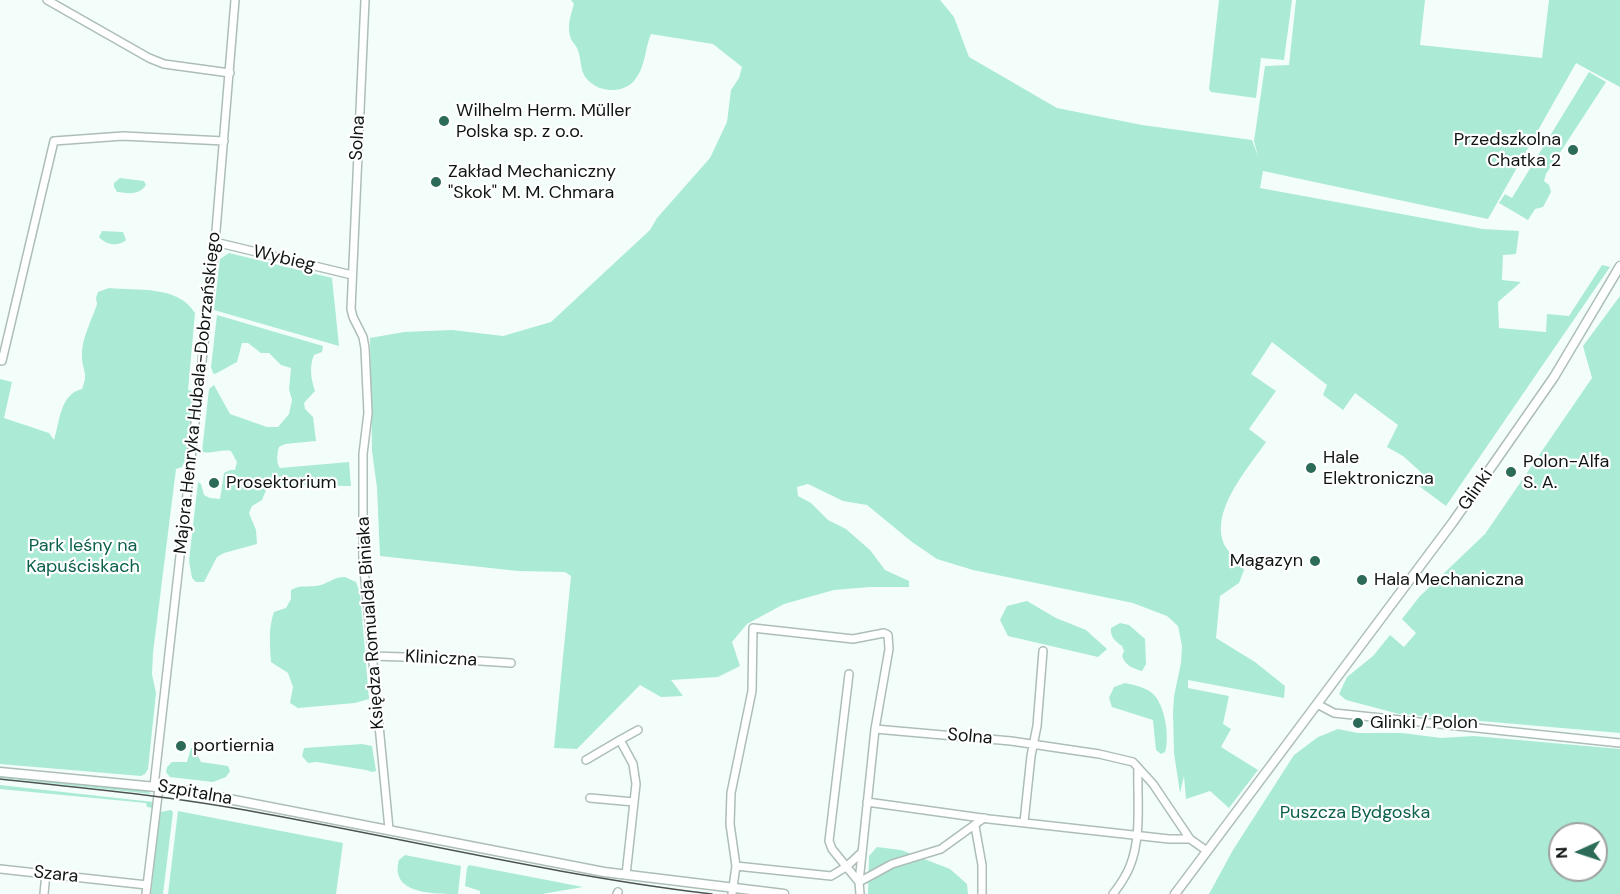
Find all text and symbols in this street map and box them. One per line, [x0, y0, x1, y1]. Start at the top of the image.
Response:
place label: Wilhelm Herm. Müller Polska sp. z o.o. [456, 100, 631, 142]
marker: Wilhelm Herm. Müller Polska sp. z o.o. [437, 114, 451, 128]
street label: Solna [346, 115, 370, 161]
place label: Przedszkolna Chatka 2 [1454, 129, 1561, 172]
marker: Przedszkolna Chatka 2 [1566, 143, 1580, 157]
place label: Zakład Mechaniczny "Skok" M. M. Chmara [448, 161, 616, 204]
marker: Zakład Mechaniczny "Skok" M. M. Chmara [429, 175, 443, 189]
street label: Majora Henryka Hubala-Dobrzańskiego [170, 231, 226, 555]
street label: Wybieg [251, 241, 317, 277]
place label: Hale Elektroniczna [1323, 447, 1434, 490]
place label: Polon-Alfa S. A. [1523, 451, 1609, 494]
marker: Hale Elektroniczna [1304, 461, 1318, 475]
street label: Glinki [1454, 465, 1498, 515]
marker: Polon-Alfa S. A. [1504, 465, 1518, 479]
place label: Prosektorium [226, 472, 337, 494]
marker: Prosektorium [207, 476, 221, 490]
street label: Księdza Romualda Biniaka [353, 516, 389, 730]
park label: Park leśny na Kapuściskach [26, 535, 140, 578]
place label: Magazyn [1230, 550, 1303, 572]
marker: Magazyn [1308, 554, 1322, 568]
place label: Hala Mechaniczna [1374, 569, 1524, 591]
marker: Hala Mechaniczna [1355, 573, 1369, 587]
street label: Kliniczna [404, 646, 478, 672]
place label: Glinki / Polon [1370, 712, 1478, 734]
marker: Glinki / Polon [1351, 716, 1365, 730]
street label: Solna [947, 724, 993, 750]
place label: portiernia [193, 735, 274, 757]
marker: portiernia [174, 739, 188, 753]
street label: Szpitalna [156, 776, 234, 810]
park label: Puszcza Bydgoska [1280, 802, 1430, 824]
north arrow [1548, 822, 1608, 882]
text: N [1551, 846, 1572, 859]
street label: Szara [33, 862, 79, 888]

